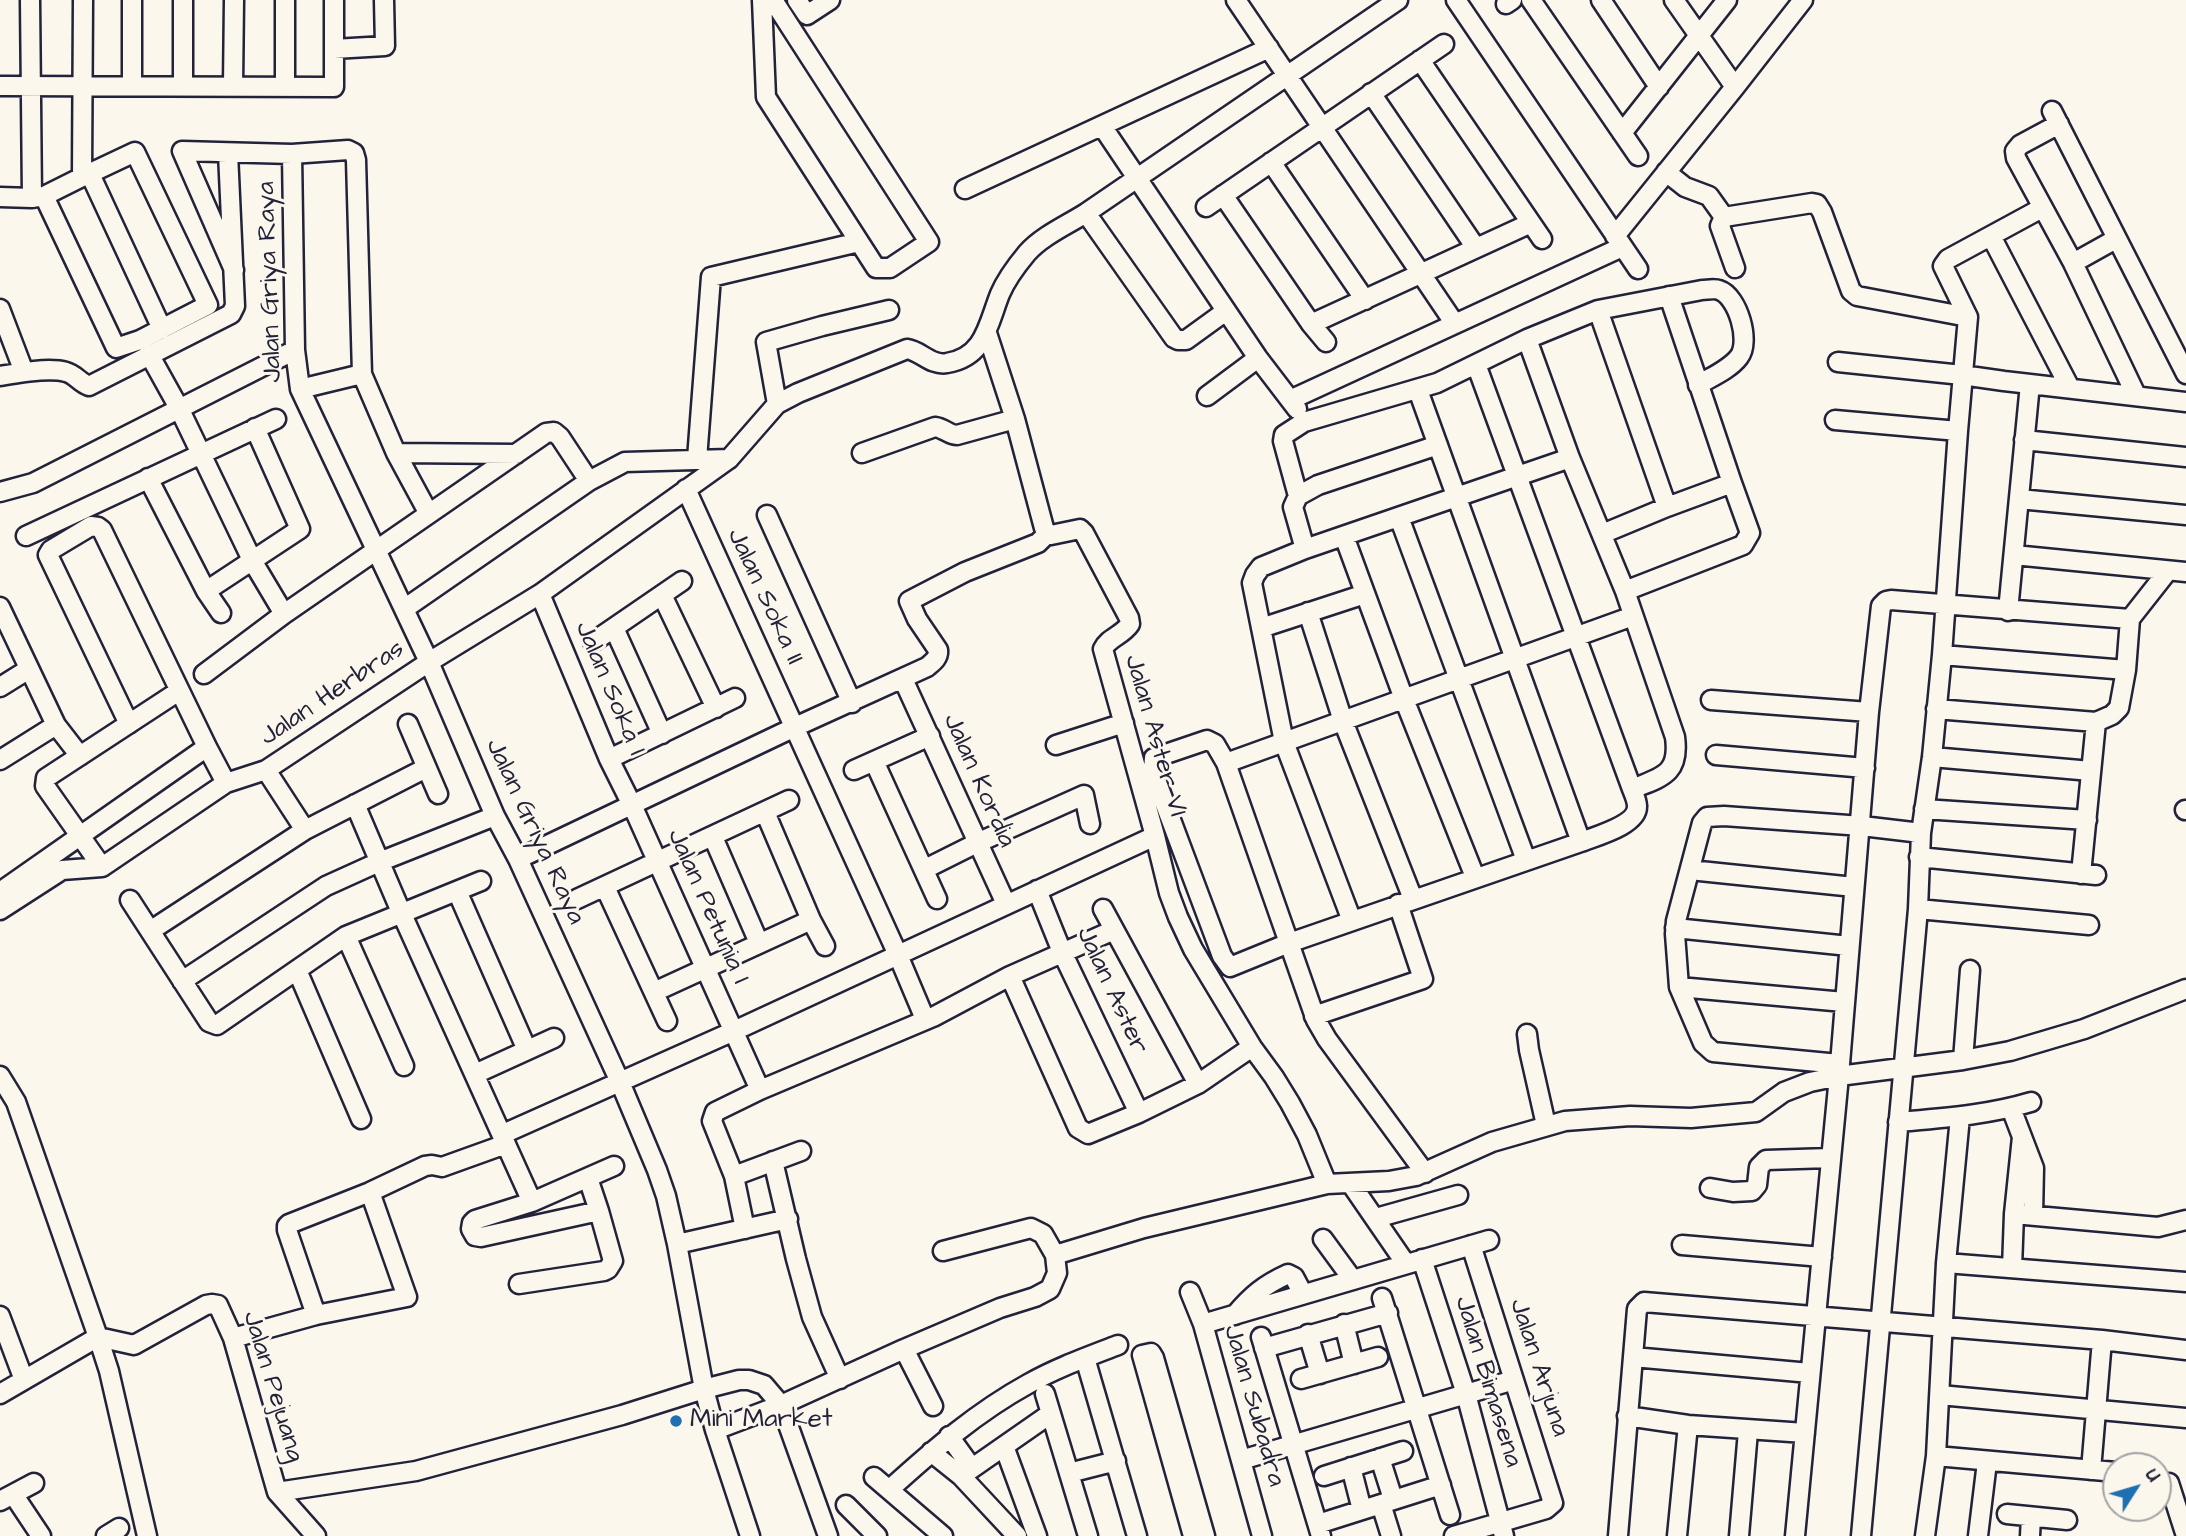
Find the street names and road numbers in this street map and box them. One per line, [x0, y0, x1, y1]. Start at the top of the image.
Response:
street label: Jalan Griya Raya [252, 181, 290, 383]
street label: Jalan Soka II [719, 524, 809, 670]
street label: Jalan Soka I [567, 617, 651, 761]
street label: Jalan Herbras [255, 634, 411, 754]
street label: Jalan Aster VI [1116, 651, 1192, 821]
street label: Jalan Kordia [935, 709, 1021, 853]
street label: Jalan Griya Raya [477, 734, 591, 930]
street label: Jalan Petunia I [659, 825, 755, 989]
street label: Jalan Aster [1068, 923, 1154, 1059]
street label: Jalan Bimasena [1446, 1293, 1528, 1471]
street label: Jalan Arjuna [1501, 1295, 1575, 1441]
street label: Jalan Pejuang [234, 1308, 310, 1466]
street label: Jalan Subadra [1215, 1322, 1291, 1490]

